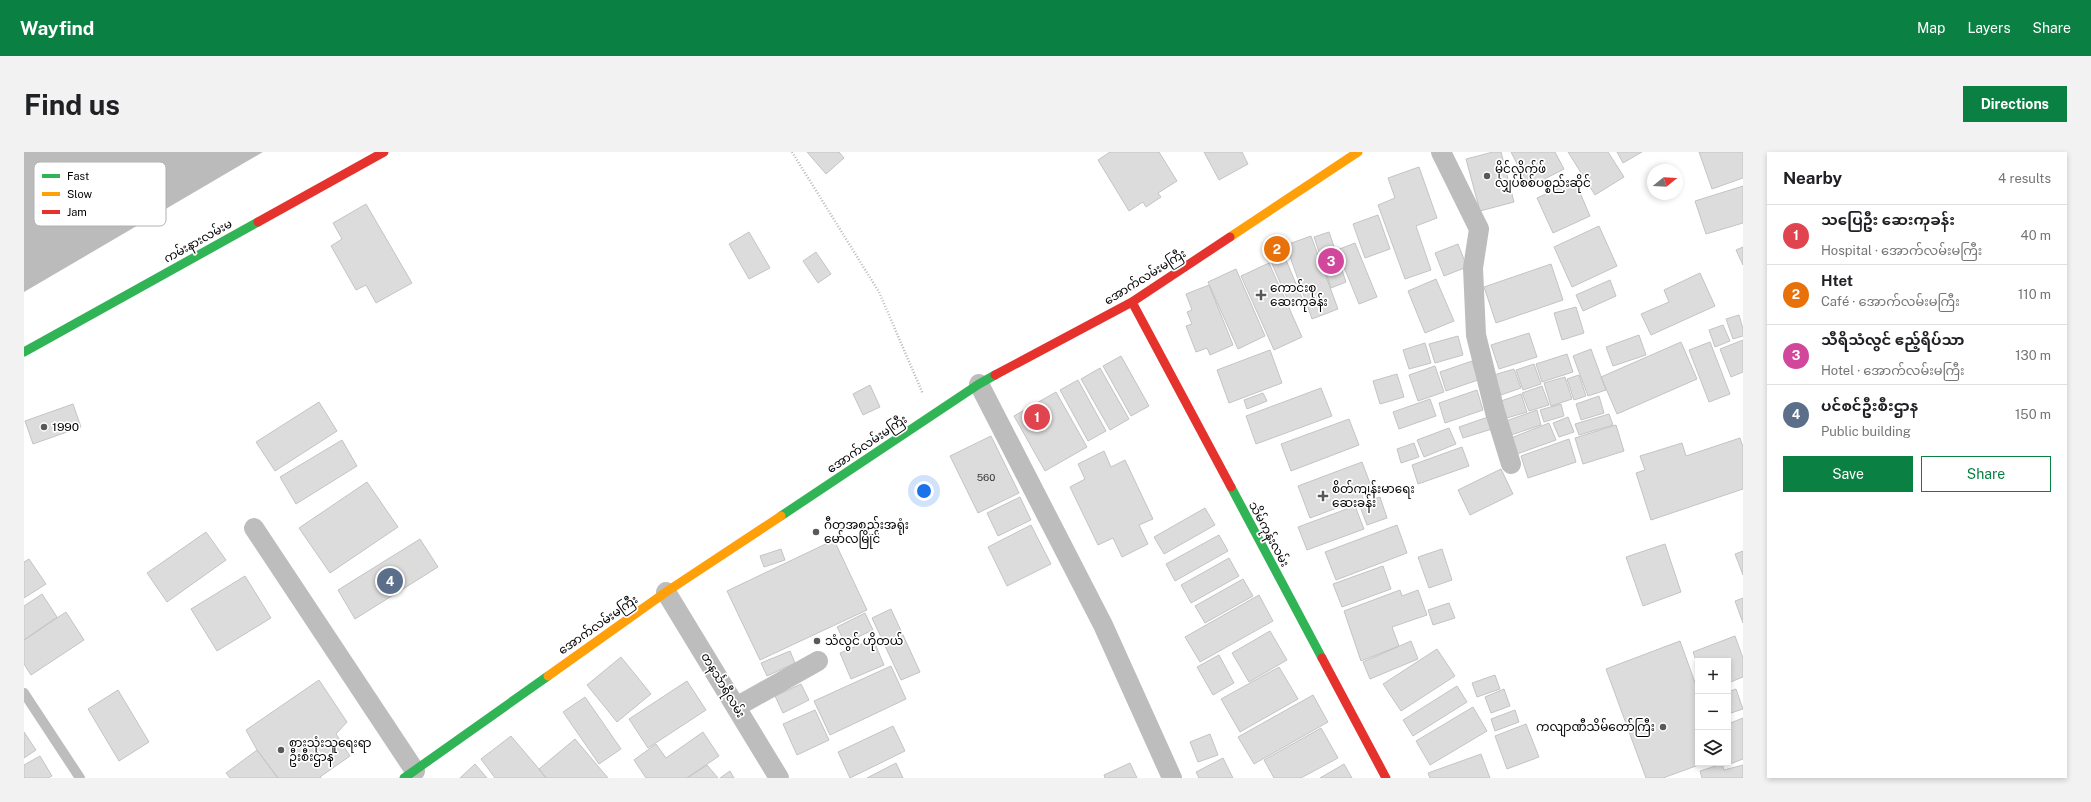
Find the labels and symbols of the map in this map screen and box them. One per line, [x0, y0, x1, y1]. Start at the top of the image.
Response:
place label: မိုင်လိုက်ဖ် လျှပ်စစ်ပစ္စည်းဆိုင် [1495, 160, 1591, 193]
legend [34, 162, 166, 226]
north arrow [1647, 164, 1683, 200]
text: Fast [67, 170, 89, 182]
marker: မိုင်လိုက်ဖ် လျှပ်စစ်ပစ္စည်းဆိုင် [1482, 171, 1492, 181]
text: Slow [67, 188, 93, 200]
text: Jam [67, 206, 87, 218]
street label: ကမ်းနားလမ်းမ [160, 215, 236, 268]
pin: 2 [1264, 234, 1290, 264]
street label: အောက်လမ်းမကြီး [1101, 245, 1190, 310]
pin: 3 [1318, 246, 1344, 276]
place label: ကောင်းစု ဆေးကုခန်း [1270, 279, 1328, 312]
marker: ကောင်းစု ဆေးကုခန်း [1255, 289, 1267, 301]
pin: 1 [1024, 402, 1050, 432]
street label: အောက်လမ်းမကြီး [823, 410, 911, 478]
place label: 1990 [52, 420, 79, 434]
marker: 1990 [39, 422, 49, 432]
house number: 560 [977, 471, 995, 483]
place label: စိတ်ကျန်းမာရေး ဆေးခန်း [1332, 480, 1415, 513]
your location [914, 481, 934, 501]
marker: စိတ်ကျန်းမာရေး ဆေးခန်း [1317, 490, 1329, 502]
street label: သိမ်ကုန်းလမ်း [1243, 498, 1294, 570]
place label: ဂီတအစည်းအရုံး မော်လမြိုင် [824, 516, 909, 549]
marker: ဂီတအစည်းအရုံး မော်လမြိုင် [811, 527, 821, 537]
pin: 4 [377, 566, 403, 596]
street label: အောက်လမ်းမကြီး [555, 591, 642, 660]
place label: သံလွင် ဟိုတယ် [825, 632, 903, 651]
marker: သံလွင် ဟိုတယ် [812, 636, 822, 646]
street label: တနင်္သာရီလမ်း [696, 649, 750, 722]
place label: ကလျာဏီသိမ်တော်ကြီး [1536, 718, 1655, 737]
marker: ကလျာဏီသိမ်တော်ကြီး [1658, 722, 1668, 732]
place label: စားသုံးသူရေးရာ ဦးစီးဌာန [289, 736, 371, 767]
marker: စားသုံးသူရေးရာ ဦးစီးဌာန [276, 745, 286, 755]

